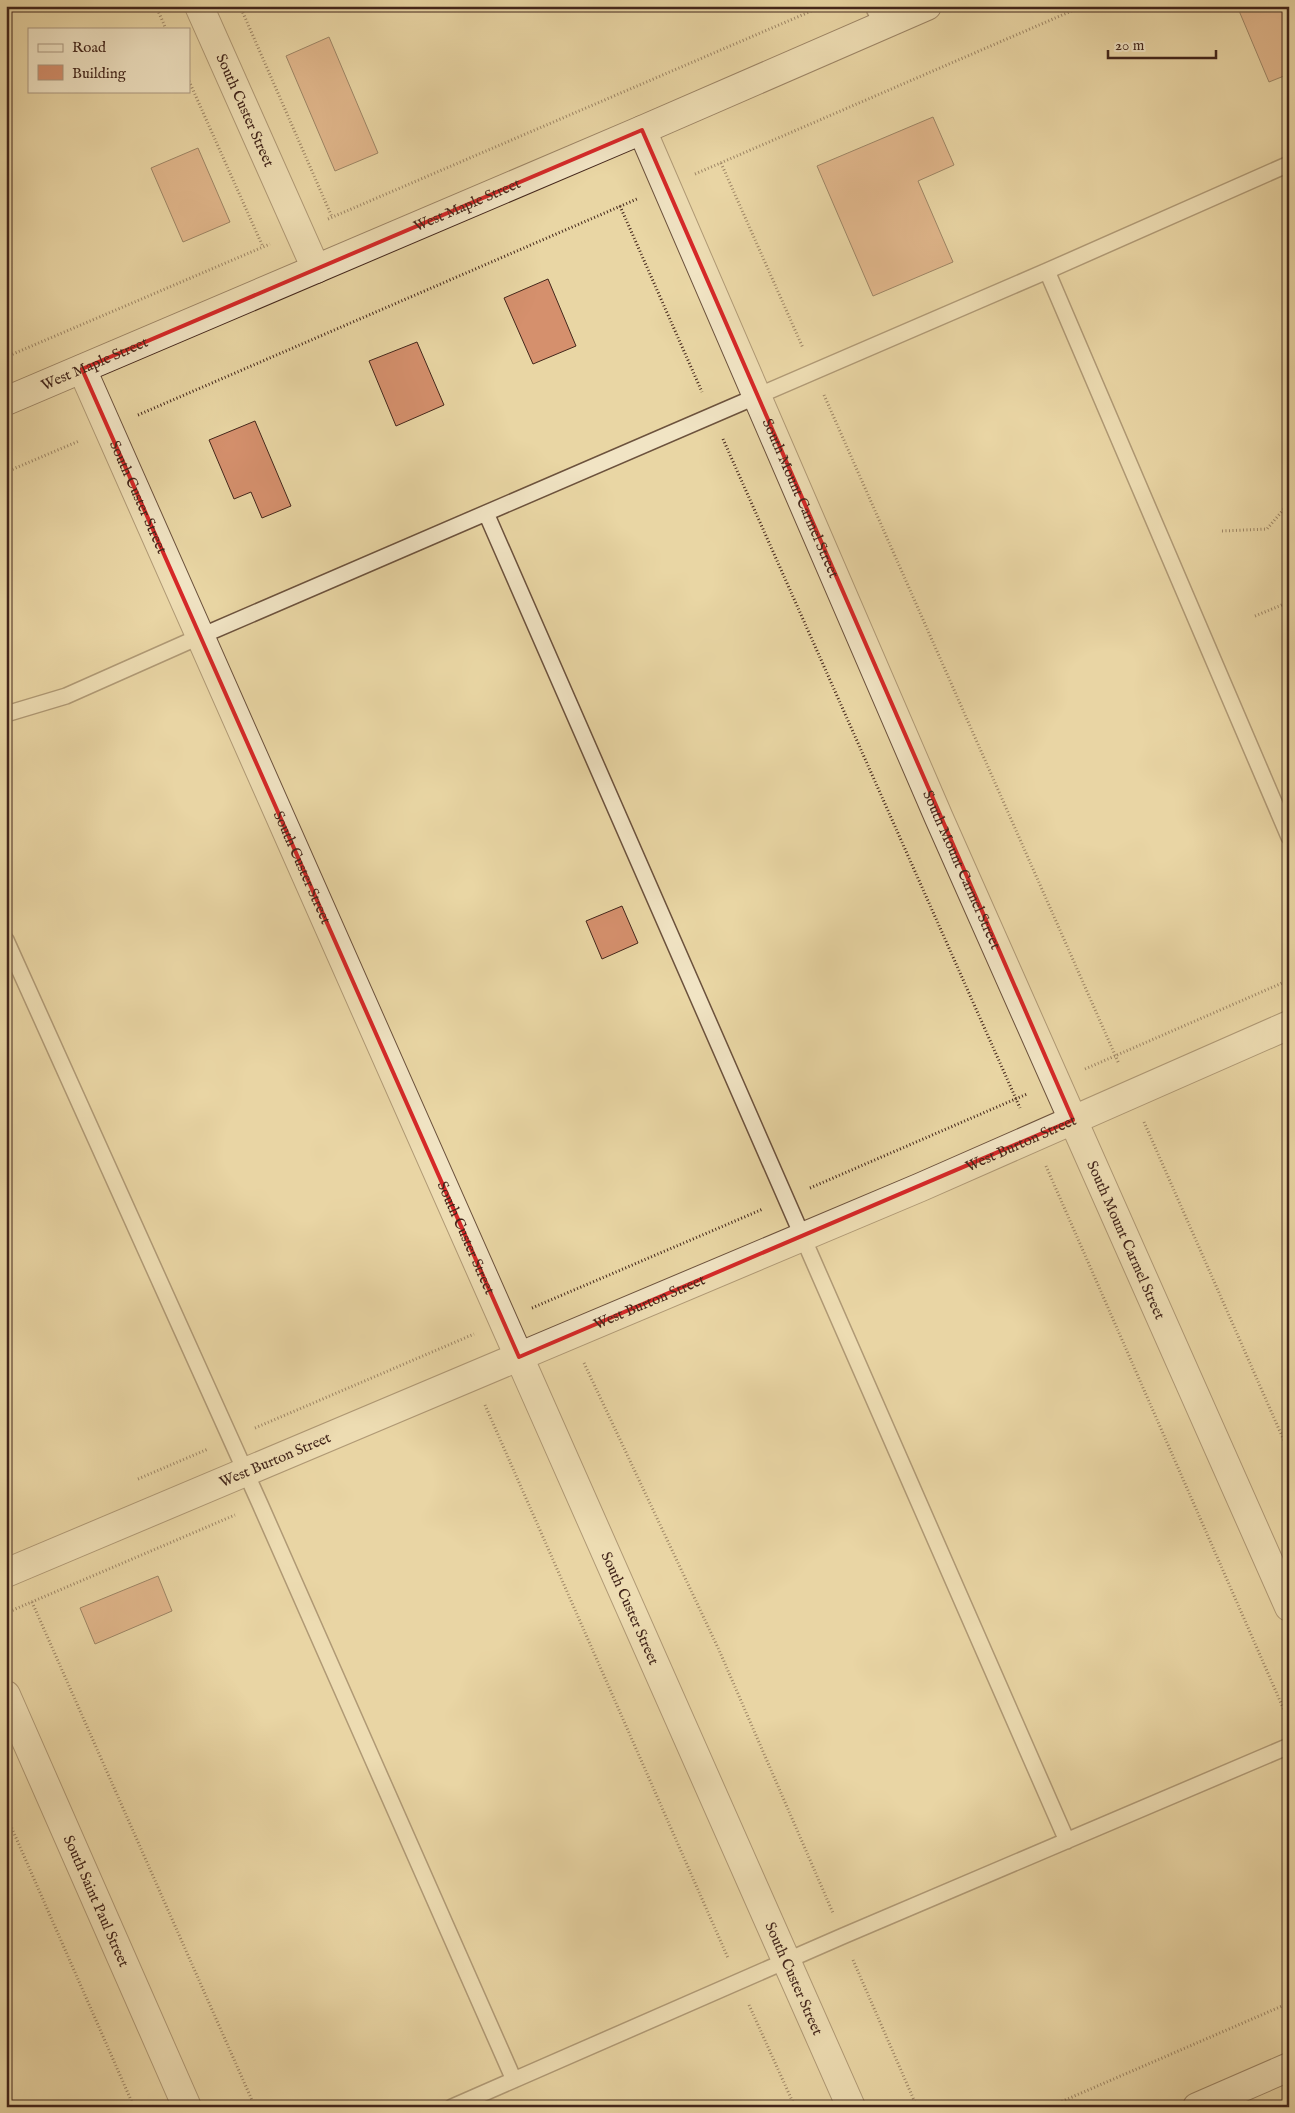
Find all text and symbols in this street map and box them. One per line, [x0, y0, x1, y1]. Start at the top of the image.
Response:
legend [28, 28, 190, 92]
scale bar [1108, 28, 1215, 60]
text: 20 m [1115, 36, 1145, 55]
text: Road [72, 38, 107, 57]
street label: South Custer Street [212, 51, 279, 170]
text: Building [72, 64, 127, 83]
street label: West Maple Street [411, 173, 523, 236]
street label: West Maple Street [38, 332, 151, 395]
street label: South Mount Carmel Street [758, 415, 844, 581]
street label: South Custer Street [105, 437, 172, 557]
street label: South Mount Carmel Street [919, 787, 1006, 952]
street label: South Custer Street [269, 808, 336, 927]
street label: West Burton Street [962, 1110, 1079, 1176]
street label: South Mount Carmel Street [1083, 1158, 1170, 1322]
street label: South Custer Street [433, 1178, 500, 1297]
street label: West Burton Street [591, 1270, 708, 1334]
street label: West Burton Street [216, 1428, 334, 1491]
street label: South Custer Street [597, 1549, 664, 1668]
street label: South Saint Paul Street [59, 1832, 134, 1970]
street label: South Custer Street [761, 1919, 827, 2038]

